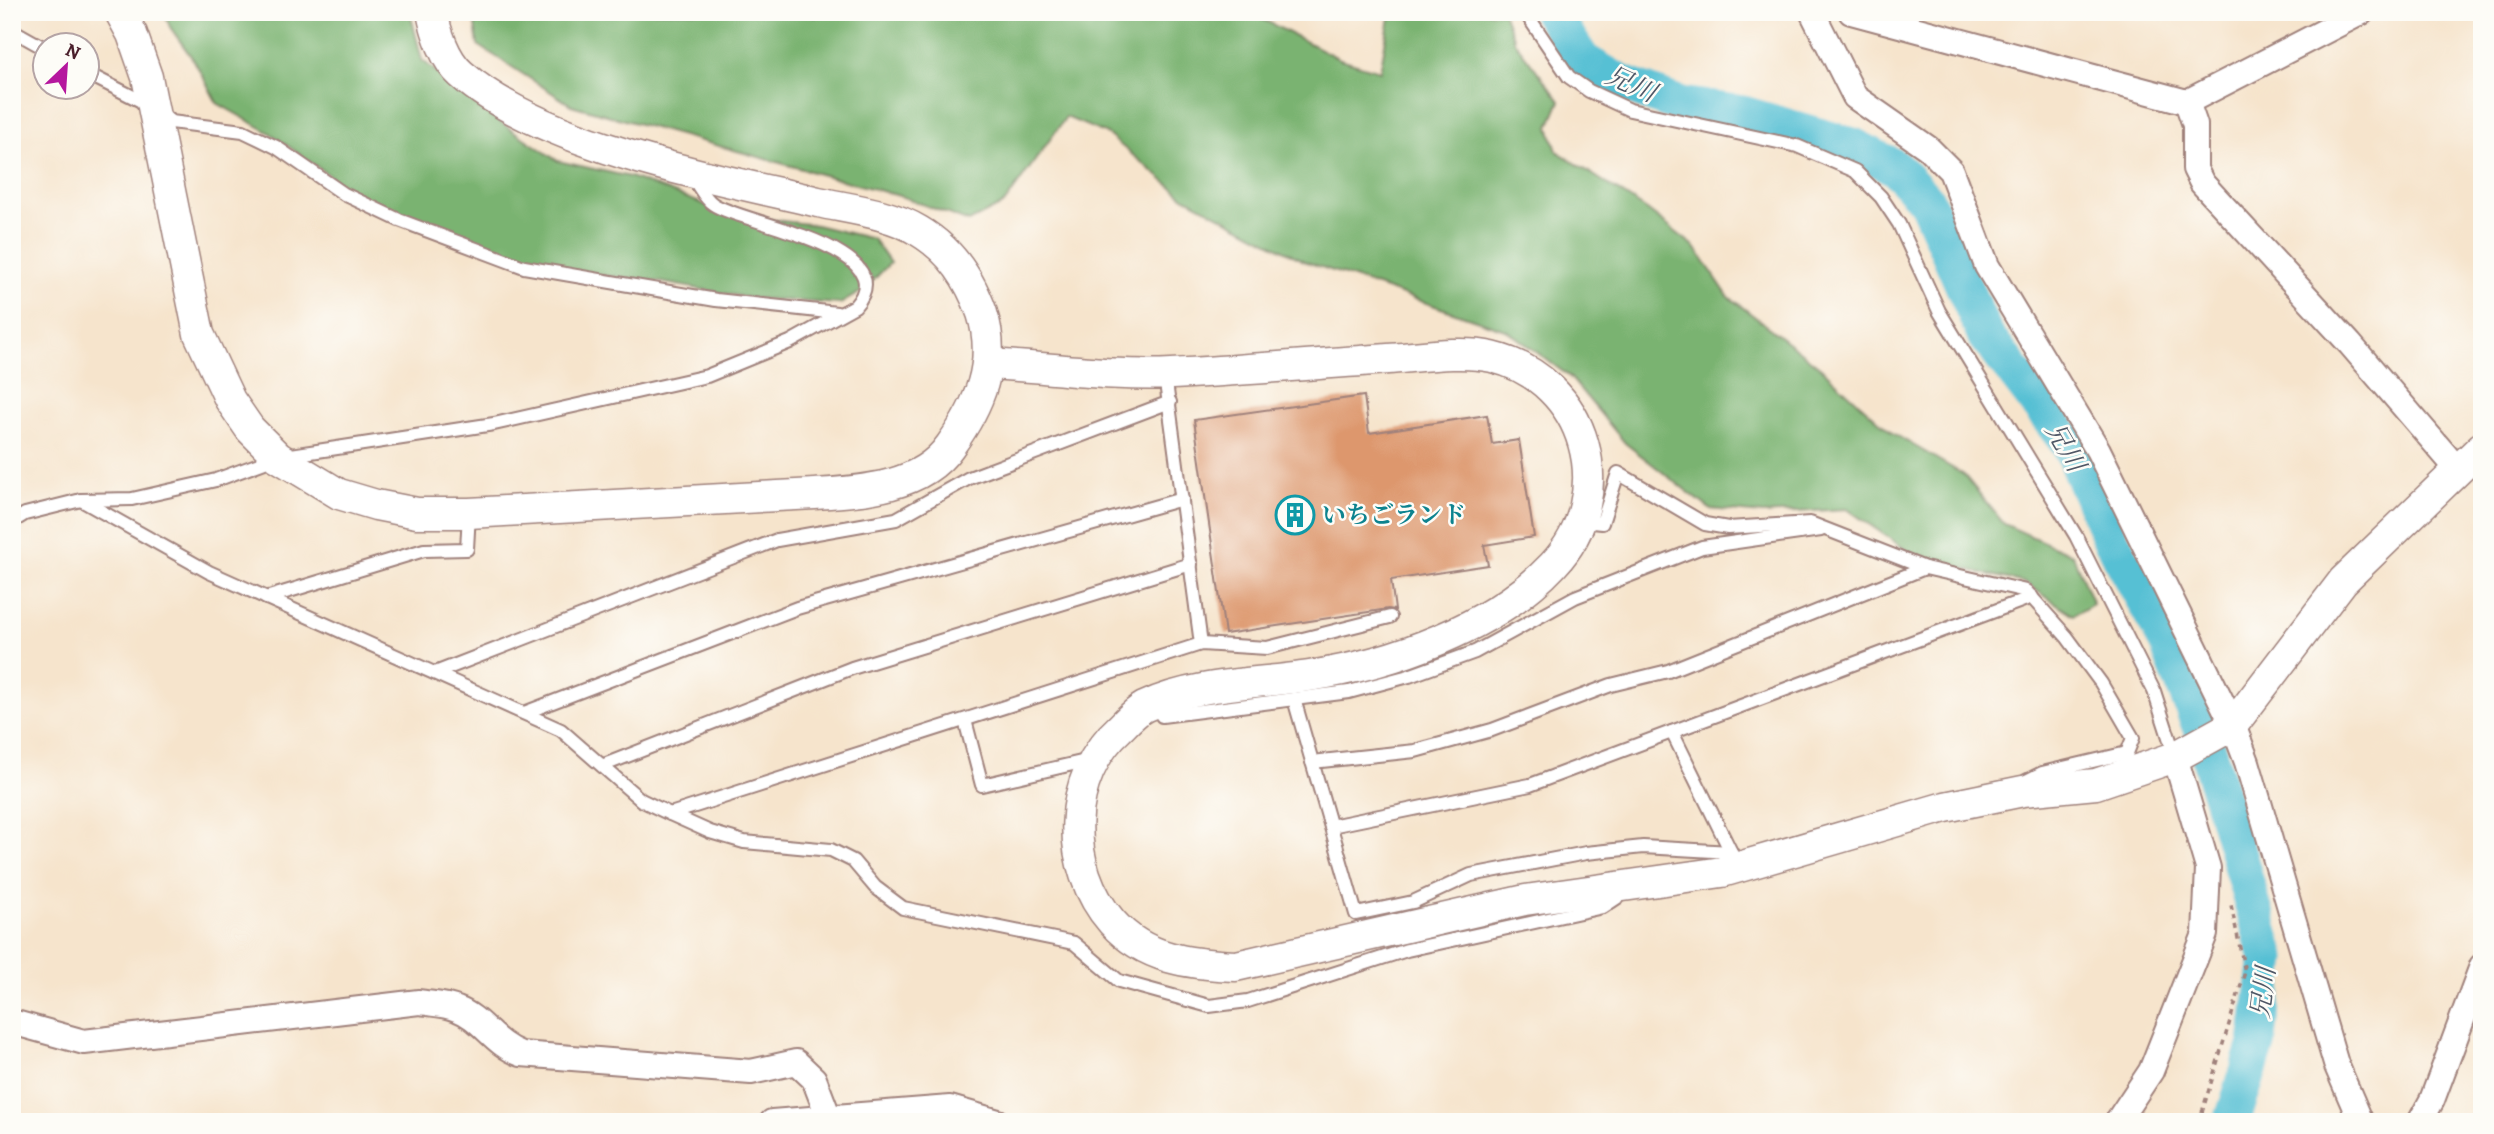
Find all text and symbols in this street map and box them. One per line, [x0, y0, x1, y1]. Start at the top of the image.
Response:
north arrow [32, 32, 102, 102]
text: N [61, 37, 85, 66]
water label: 兄川 [1600, 57, 1665, 112]
water label: 兄川 [2037, 416, 2095, 481]
building icon: いちごランド [1274, 494, 1316, 536]
place label: いちごランド [1322, 499, 1466, 531]
water label: 兄川 [2242, 962, 2284, 1021]

